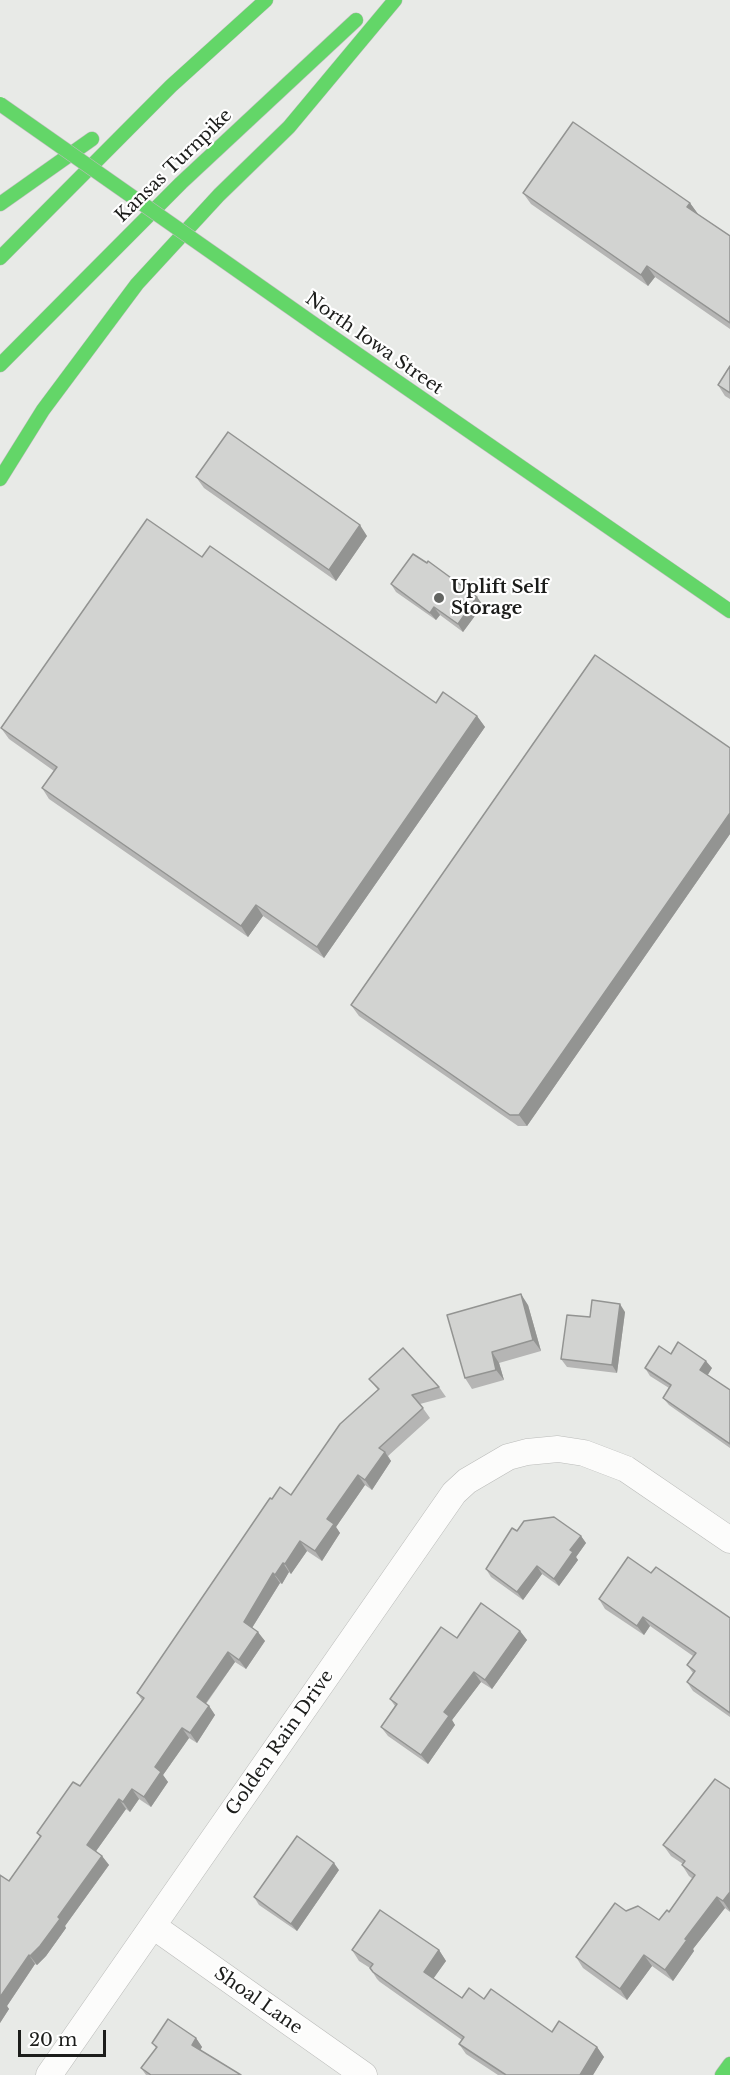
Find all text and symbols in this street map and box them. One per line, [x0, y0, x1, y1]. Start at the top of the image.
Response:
street label: Kansas Turnpike [111, 105, 237, 227]
street label: North Iowa Street [301, 288, 447, 400]
place label: Uplift Self Storage [451, 577, 548, 620]
marker: Uplift Self Storage [432, 591, 446, 605]
street label: Golden Rain Drive [222, 1666, 338, 1820]
street label: Shoal Lane [210, 1963, 306, 2039]
scale bar [21, 2018, 110, 2056]
text: 20 m [29, 2029, 77, 2051]

